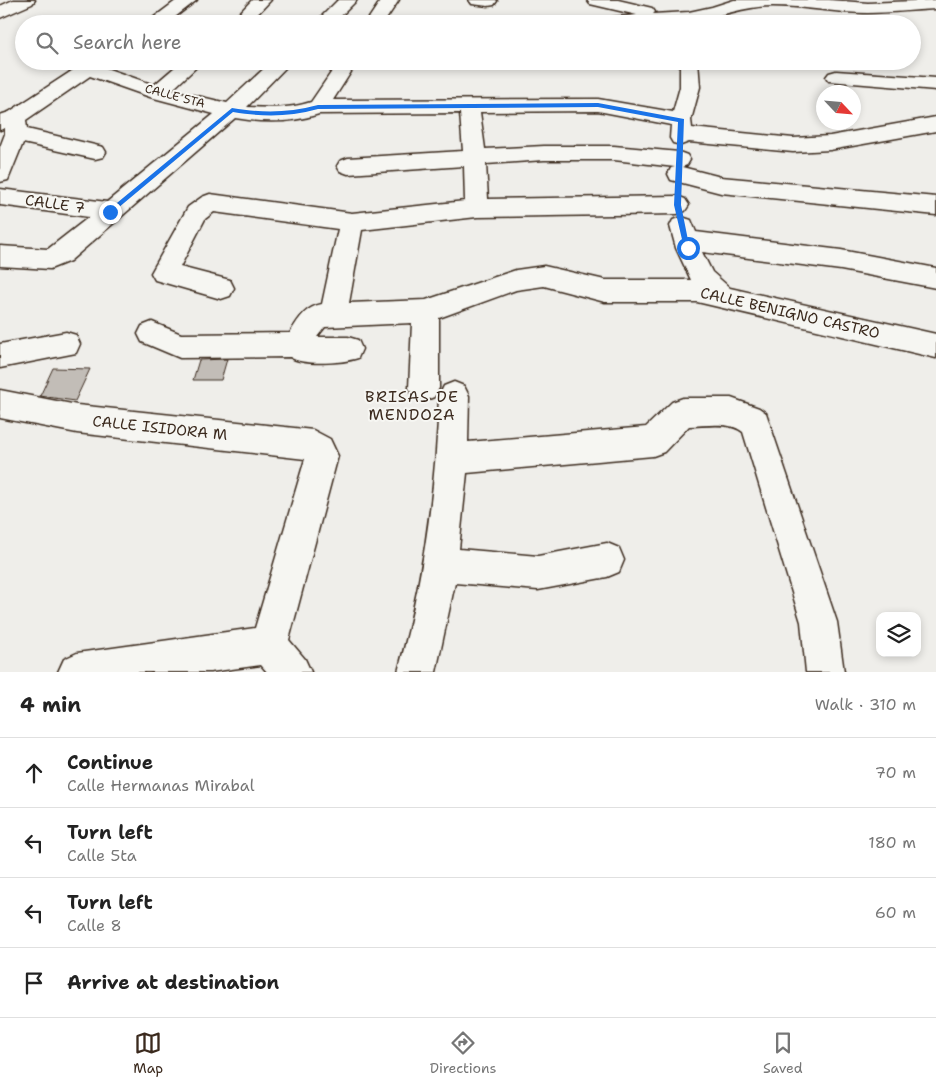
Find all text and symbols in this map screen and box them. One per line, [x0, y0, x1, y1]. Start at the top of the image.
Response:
search box [15, 15, 921, 70]
icon: search [33, 29, 61, 57]
text: Search here [73, 30, 182, 55]
street label: CALLE 5TA [143, 80, 207, 112]
north arrow [816, 85, 861, 130]
street label: CALLE 7 [24, 190, 86, 218]
route end [99, 201, 122, 224]
route start [677, 237, 700, 260]
street label: CALLE BENIGNO CASTRO [698, 283, 882, 343]
district label: BRISAS DE MENDOZA [365, 386, 459, 425]
street label: CALLE ISIDORA M [92, 411, 228, 445]
map controls [876, 612, 921, 657]
button: layers [876, 612, 921, 657]
text: 4 min [20, 691, 81, 719]
text: Walk · 310 m [815, 694, 916, 715]
text: Continue [67, 750, 153, 775]
icon: ahead [20, 759, 48, 787]
text: 70 m [875, 762, 916, 783]
text: Calle Hermanas Mirabal [67, 775, 255, 796]
text: Turn left [67, 820, 153, 845]
icon: left [20, 829, 48, 857]
text: 180 m [868, 832, 916, 853]
text: Calle 5ta [67, 845, 137, 866]
text: Turn left [67, 890, 153, 915]
icon: left [20, 899, 48, 927]
text: 60 m [875, 902, 916, 923]
text: Calle 8 [67, 915, 122, 936]
icon: arrive [20, 969, 48, 997]
text: Arrive at destination [67, 970, 279, 995]
tab: Map [133, 1029, 163, 1077]
tab: Directions [430, 1029, 497, 1077]
tab: Saved [763, 1029, 803, 1077]

